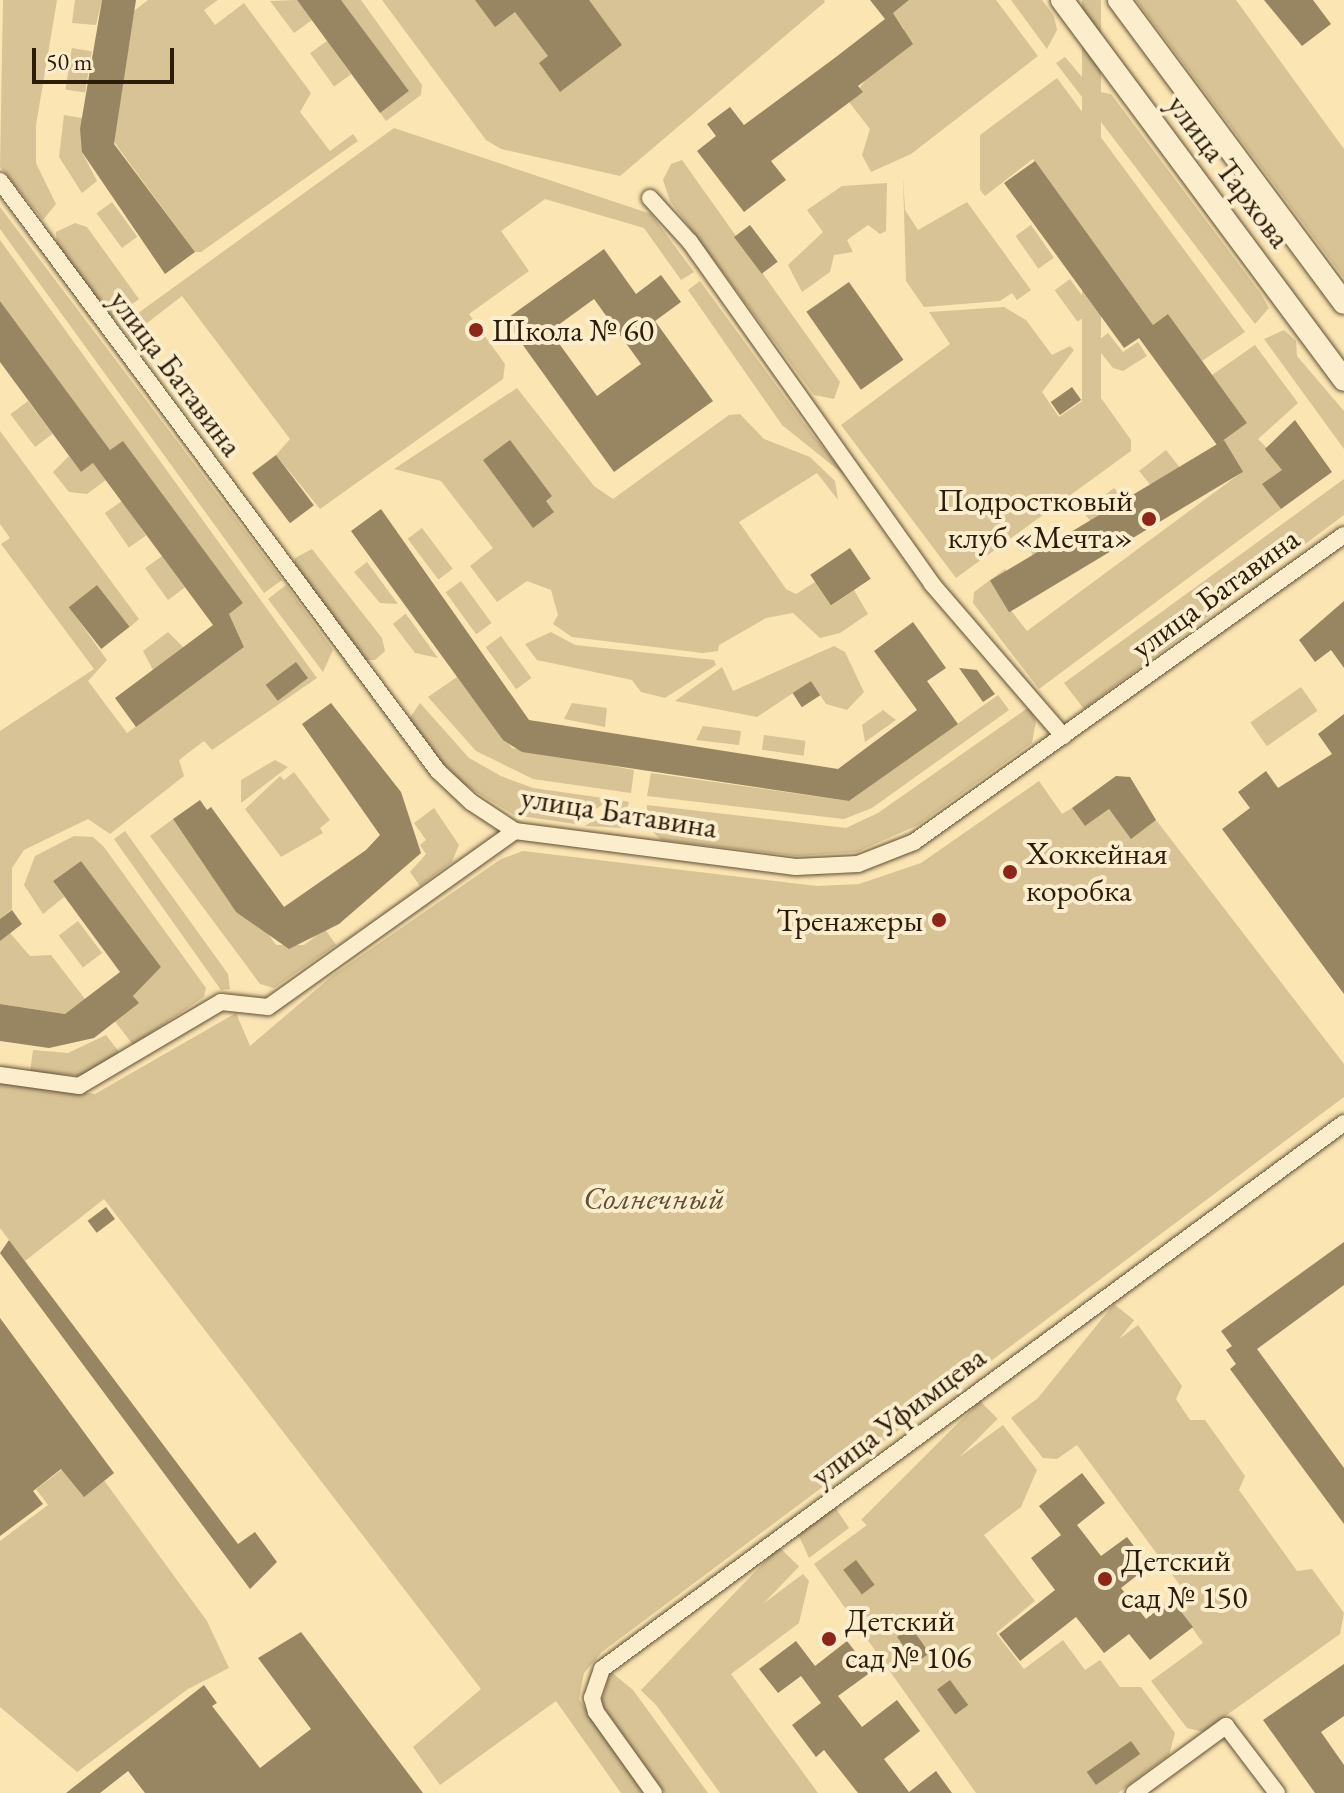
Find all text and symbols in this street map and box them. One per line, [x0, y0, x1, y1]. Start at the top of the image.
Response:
scale bar [36, 32, 178, 82]
text: 50 m [46, 46, 93, 77]
street label: улица Тархова [1159, 87, 1299, 255]
street label: улица Батавина [101, 282, 251, 464]
place label: Школа № 60 [492, 311, 654, 349]
marker: Школа № 60 [467, 321, 485, 339]
place label: Подростковый клуб «Мечта» [938, 482, 1133, 557]
marker: Подростковый клуб «Мечта» [1140, 510, 1158, 528]
street label: улица Батавина [1123, 519, 1307, 667]
street label: улица Батавина [518, 778, 720, 846]
place label: Хоккейная коробка [1026, 835, 1168, 910]
marker: Хоккейная коробка [1001, 863, 1019, 881]
place label: Тренажеры [776, 901, 923, 939]
marker: Тренажеры [930, 911, 948, 929]
park label: Солнечный [583, 1179, 725, 1217]
street label: улица Уфимцева [803, 1338, 993, 1494]
place label: Детский сад № 150 [1121, 1542, 1247, 1617]
marker: Детский сад № 150 [1096, 1570, 1114, 1588]
place label: Детский сад № 106 [845, 1602, 971, 1677]
marker: Детский сад № 106 [820, 1630, 838, 1648]

